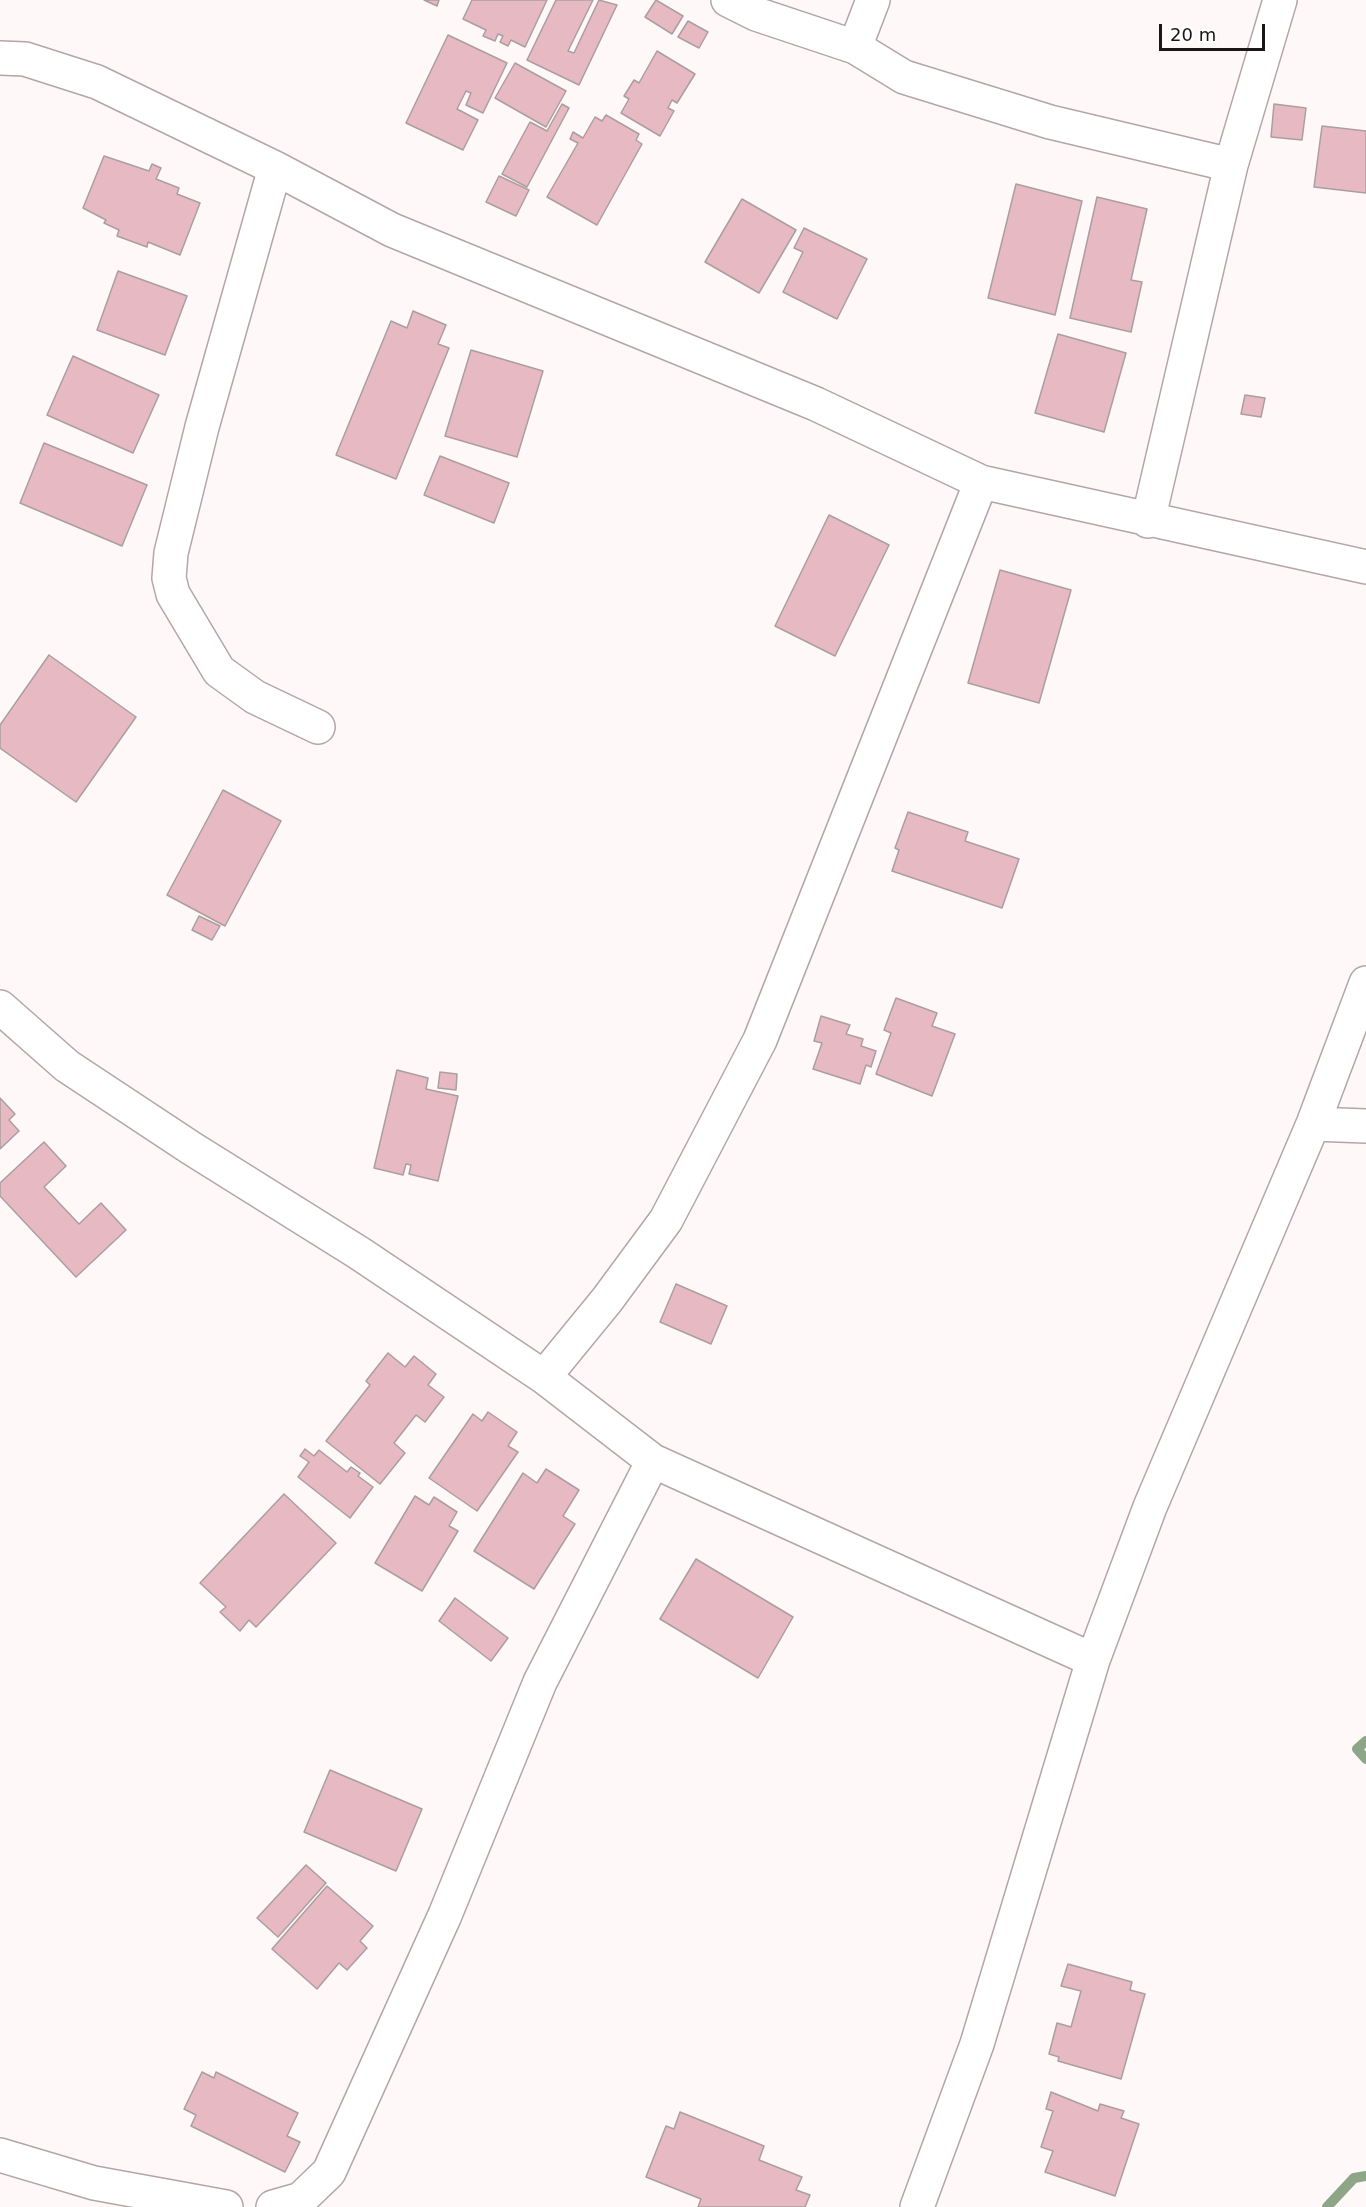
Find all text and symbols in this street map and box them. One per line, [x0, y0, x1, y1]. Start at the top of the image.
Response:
scale bar [1162, 12, 1268, 50]
text: 20 m [1170, 24, 1216, 45]

